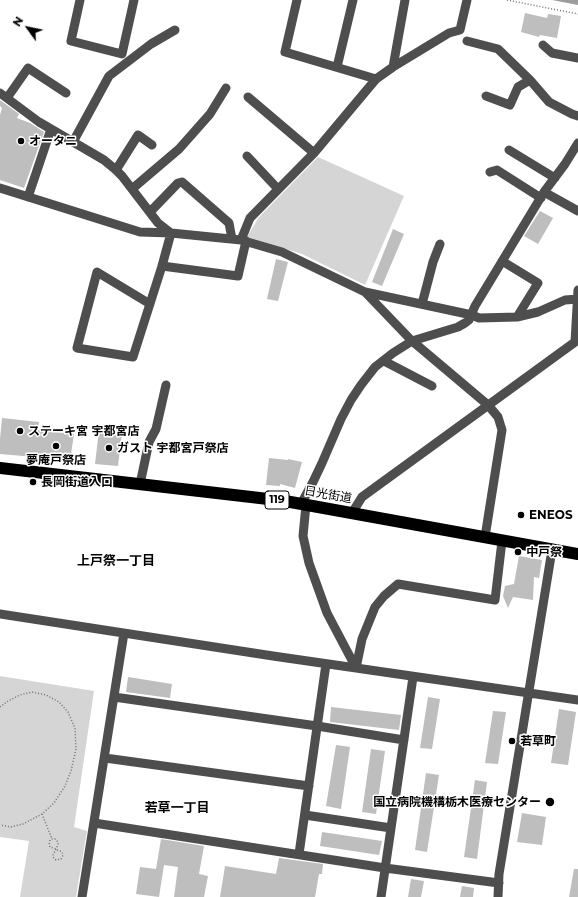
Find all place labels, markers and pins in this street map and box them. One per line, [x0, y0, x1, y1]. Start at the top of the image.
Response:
place label: オータニ [29, 134, 77, 148]
marker: オータニ [16, 136, 26, 146]
place label: ステーキ宮 宇都宮店 [28, 424, 139, 438]
marker: ステーキ宮 宇都宮店 [15, 426, 25, 436]
marker: 夢庵戸祭店 [51, 441, 61, 451]
place label: ガスト 宇都宮戸祭店 [117, 441, 228, 455]
marker: ガスト 宇都宮戸祭店 [104, 443, 114, 453]
place label: 夢庵戸祭店 [26, 453, 86, 467]
place label: 長岡街道入口 [41, 475, 113, 489]
marker: 長岡街道入口 [28, 477, 38, 487]
place label: ENEOS [529, 508, 573, 522]
marker: ENEOS [516, 510, 526, 520]
place label: 中戸祭 [526, 545, 562, 559]
marker: 中戸祭 [513, 547, 523, 557]
place label: 若草町 [520, 734, 556, 748]
marker: 若草町 [507, 736, 517, 746]
place label: 国立病院機構栃木医療センター [373, 795, 541, 809]
marker: 国立病院機構栃木医療センター [544, 796, 556, 808]

